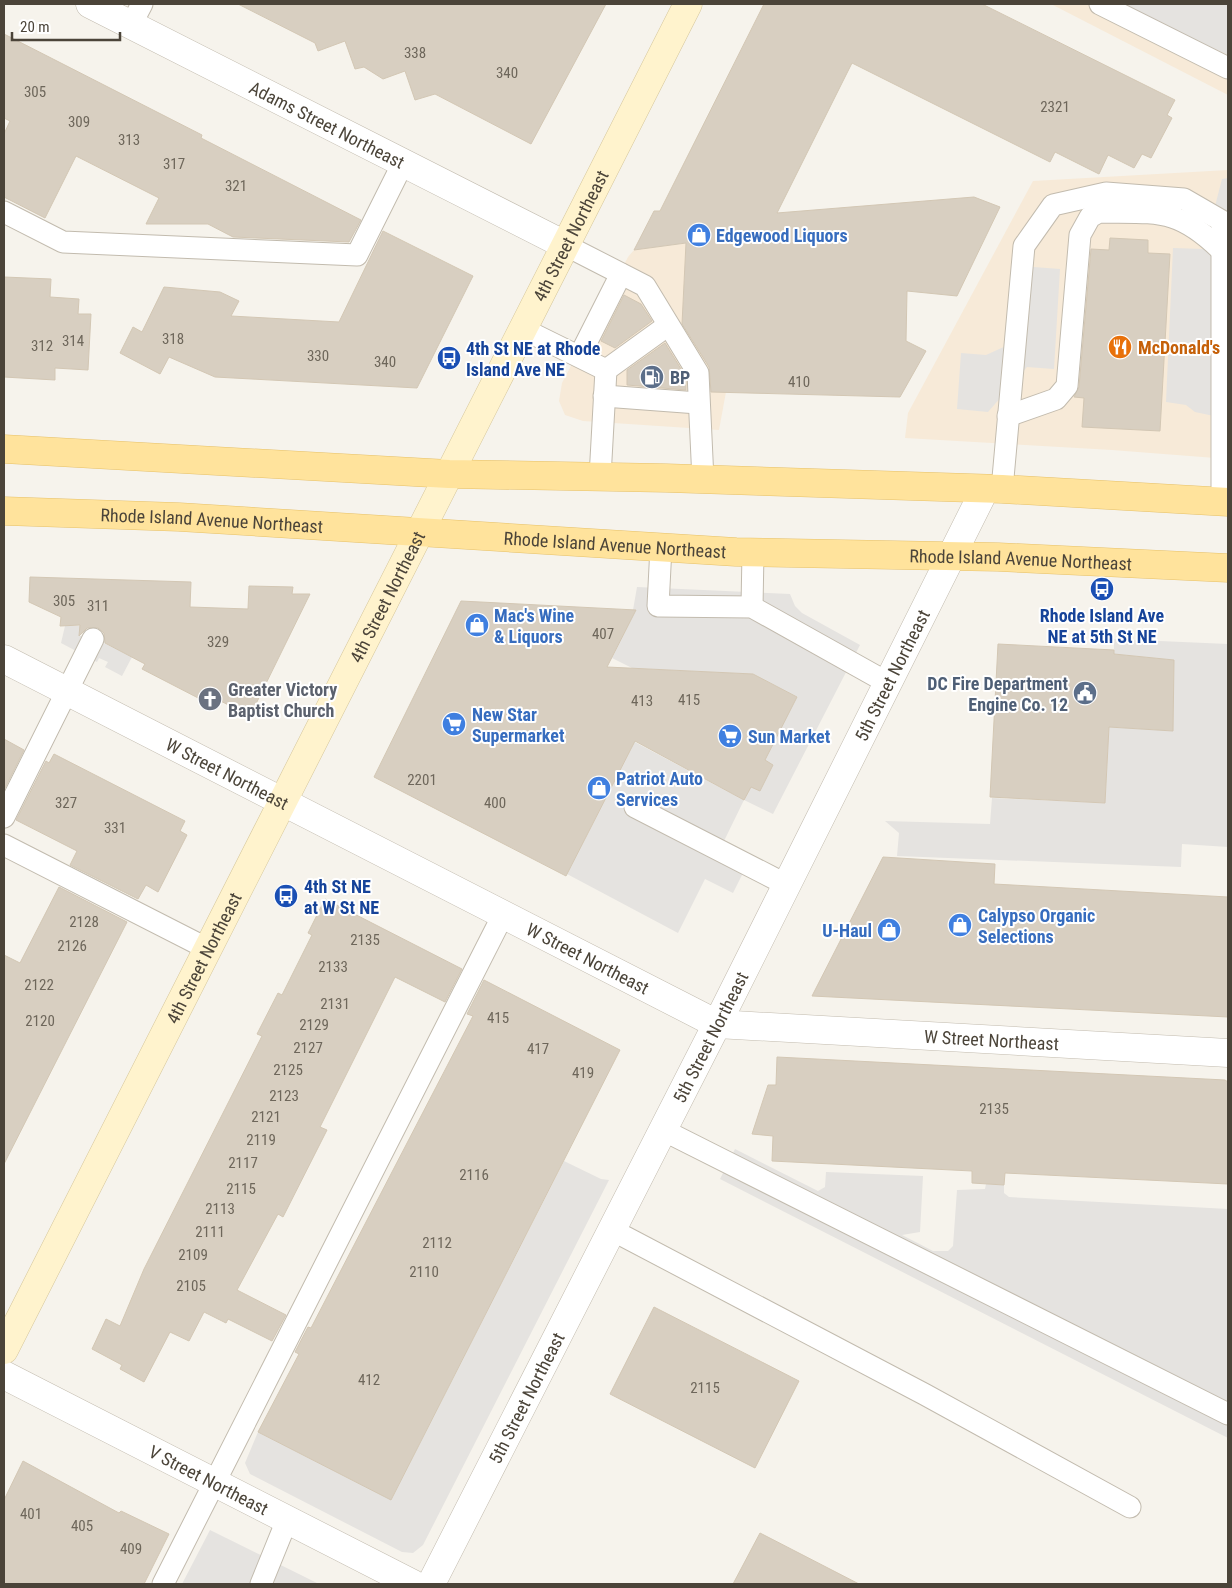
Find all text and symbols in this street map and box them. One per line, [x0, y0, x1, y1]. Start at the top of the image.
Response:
scale bar [12, 10, 120, 42]
text: 20 m [20, 18, 50, 36]
house number: 338 [404, 44, 426, 62]
house number: 340 [496, 64, 518, 82]
street label: Adams Street Northeast [246, 76, 408, 172]
house number: 305 [24, 83, 46, 101]
house number: 2321 [1040, 98, 1070, 116]
house number: 309 [68, 113, 90, 131]
house number: 313 [118, 131, 140, 149]
house number: 317 [163, 155, 185, 173]
street label: 4th Street Northeast [528, 167, 612, 305]
house number: 321 [225, 177, 247, 195]
shop icon: Edgewood Liquors [686, 222, 712, 248]
place label: Edgewood Liquors [716, 225, 848, 246]
house number: 318 [162, 330, 184, 348]
house number: 314 [62, 332, 84, 350]
restaurant icon: McDonald's [1107, 334, 1133, 360]
house number: 312 [31, 337, 53, 355]
place label: McDonald's [1138, 337, 1220, 358]
place label: 4th St NE at Rhode Island Ave NE [466, 338, 601, 380]
bus stop icon: 4th St NE at Rhode Island Ave NE [436, 345, 462, 371]
house number: 330 [307, 347, 329, 365]
house number: 340 [374, 353, 396, 371]
fuel station icon: BP [639, 364, 665, 390]
place label: BP [670, 367, 690, 388]
house number: 410 [788, 373, 810, 391]
street label: Rhode Island Avenue Northeast [100, 504, 324, 537]
street label: Rhode Island Avenue Northeast [503, 527, 727, 562]
street label: 4th Street Northeast [345, 528, 429, 666]
street label: Rhode Island Avenue Northeast [909, 545, 1133, 574]
bus stop icon: Rhode Island Ave NE at 5th St NE [1089, 576, 1115, 602]
house number: 305 [53, 592, 75, 610]
house number: 311 [87, 597, 109, 615]
place label: Mac's Wine & Liquors [494, 605, 575, 647]
place label: Rhode Island Ave NE at 5th St NE [1040, 605, 1165, 647]
street label: 5th Street Northeast [850, 606, 933, 744]
shop icon: Mac's Wine & Liquors [464, 612, 490, 638]
house number: 407 [592, 625, 614, 643]
house number: 329 [207, 633, 229, 651]
place label: DC Fire Department Engine Co. 12 [927, 673, 1068, 715]
place label: Greater Victory Baptist Church [228, 679, 337, 721]
public building icon: DC Fire Department Engine Co. 12 [1072, 680, 1098, 706]
church icon: Greater Victory Baptist Church [197, 686, 223, 712]
house number: 415 [678, 691, 700, 709]
house number: 413 [631, 692, 653, 710]
place label: New Star Supermarket [472, 704, 565, 746]
supermarket icon: New Star Supermarket [441, 711, 467, 737]
supermarket icon: Sun Market [717, 723, 743, 749]
place label: Sun Market [748, 726, 831, 747]
street label: W Street Northeast [163, 733, 292, 813]
place label: Patriot Auto Services [616, 768, 703, 810]
house number: 2201 [407, 771, 437, 789]
shop icon: Patriot Auto Services [586, 775, 612, 801]
house number: 327 [55, 794, 77, 812]
house number: 400 [484, 794, 506, 812]
house number: 331 [104, 819, 126, 837]
place label: 4th St NE at W St NE [304, 876, 379, 918]
bus stop icon: 4th St NE at W St NE [273, 883, 299, 909]
street label: 4th Street Northeast [161, 889, 245, 1027]
place label: Calypso Organic Selections [978, 905, 1095, 947]
shop icon: Calypso Organic Selections [947, 912, 973, 938]
house number: 2128 [69, 913, 99, 931]
shop icon: U-Haul [876, 917, 902, 943]
street label: W Street Northeast [523, 918, 653, 998]
place label: U-Haul [822, 920, 872, 941]
house number: 2135 [350, 931, 380, 949]
house number: 2126 [57, 937, 87, 955]
house number: 2133 [318, 958, 348, 976]
street label: 5th Street Northeast [668, 968, 752, 1106]
house number: 2122 [24, 976, 54, 994]
house number: 2131 [320, 995, 350, 1013]
house number: 415 [487, 1009, 509, 1027]
house number: 2120 [25, 1012, 55, 1030]
house number: 2129 [299, 1016, 329, 1034]
street label: W Street Northeast [924, 1025, 1060, 1054]
house number: 2127 [293, 1039, 323, 1057]
house number: 417 [527, 1040, 549, 1058]
house number: 2125 [273, 1061, 303, 1079]
house number: 419 [572, 1064, 594, 1082]
house number: 2123 [269, 1087, 299, 1105]
house number: 2135 [979, 1100, 1009, 1118]
house number: 2121 [251, 1108, 281, 1126]
house number: 2119 [246, 1131, 276, 1149]
house number: 2117 [228, 1154, 258, 1172]
house number: 2116 [459, 1166, 489, 1184]
house number: 2115 [226, 1180, 256, 1198]
house number: 2113 [205, 1200, 235, 1218]
house number: 2111 [195, 1223, 225, 1241]
house number: 2112 [422, 1234, 452, 1252]
house number: 2109 [178, 1246, 208, 1264]
house number: 2110 [409, 1263, 439, 1281]
house number: 2105 [176, 1277, 206, 1295]
street label: 5th Street Northeast [484, 1329, 568, 1467]
house number: 412 [358, 1371, 380, 1389]
house number: 2115 [690, 1379, 720, 1397]
street label: V Street Northeast [146, 1440, 272, 1519]
house number: 401 [20, 1505, 42, 1523]
house number: 405 [71, 1517, 93, 1535]
house number: 409 [120, 1540, 142, 1558]

